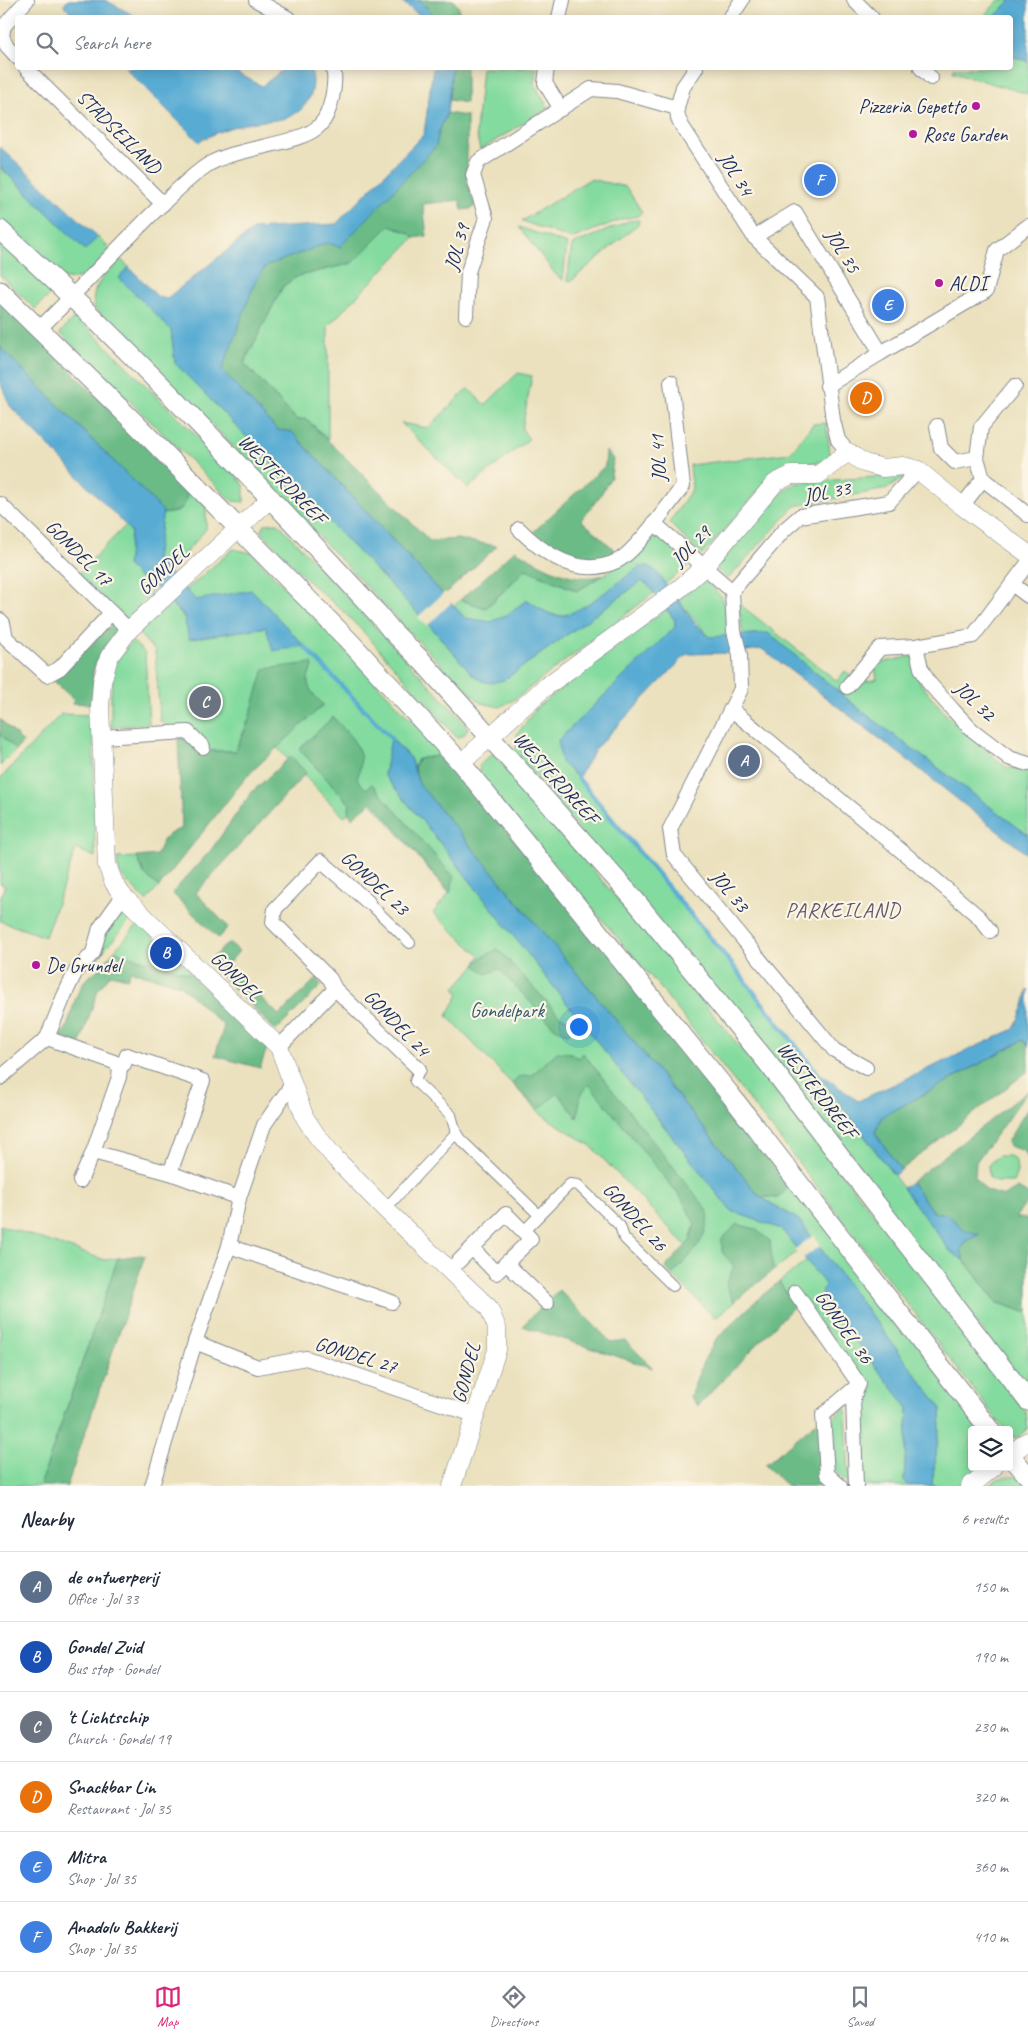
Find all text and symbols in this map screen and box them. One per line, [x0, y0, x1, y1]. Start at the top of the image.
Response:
search box [15, 15, 1013, 70]
icon: search [33, 29, 61, 57]
text: Search here [73, 31, 150, 55]
street label: STADSEILAND [71, 84, 168, 181]
place label: Pizzeria Gepetto [859, 94, 967, 119]
marker: Pizzeria Gepetto [970, 100, 982, 112]
place label: Rose Garden [923, 122, 1008, 147]
marker: Rose Garden [907, 128, 919, 140]
street label: JOL 34 [712, 147, 760, 202]
pin: F [804, 161, 836, 199]
street label: JOL 39 [438, 219, 476, 274]
street label: JOL 35 [820, 223, 866, 279]
place label: ALDI [949, 271, 991, 296]
marker: ALDI [933, 277, 945, 289]
pin: E [872, 286, 904, 324]
pin: D [850, 379, 882, 417]
street label: WESTERDREEF [233, 429, 334, 532]
street label: JOL 41 [644, 433, 672, 483]
street label: JOL 33 [801, 475, 854, 509]
street label: GONDEL 17 [40, 514, 118, 592]
street label: JOL 29 [665, 519, 718, 572]
street label: GONDEL [132, 540, 194, 600]
street label: JOL 32 [949, 675, 1002, 728]
pin: C [189, 683, 221, 721]
street label: WESTERDREEF [508, 727, 607, 832]
pin: A [728, 742, 760, 780]
street label: GONDEL 23 [336, 845, 416, 922]
street label: JOL 33 [705, 864, 756, 919]
district label: PARKEILAND [785, 897, 901, 923]
pin: B [150, 934, 182, 972]
street label: GONDEL [205, 946, 267, 1007]
place label: De Grundel [46, 953, 124, 978]
marker: De Grundel [30, 959, 42, 971]
street label: GONDEL 24 [359, 984, 437, 1063]
park label: Gondelpark [470, 998, 546, 1023]
your location [566, 1014, 592, 1040]
street label: WESTERDREEF [772, 1037, 865, 1146]
street label: GONDEL 26 [598, 1177, 673, 1257]
street label: GONDEL 36 [810, 1285, 879, 1369]
street label: GONDEL 27 [312, 1331, 401, 1380]
street label: GONDEL [446, 1340, 486, 1406]
map controls [968, 1426, 1013, 1471]
button: layers [968, 1426, 1013, 1471]
text: Nearby [20, 1506, 73, 1532]
text: 6 results [961, 1509, 1008, 1529]
text: de ontwerperij [67, 1565, 159, 1589]
text: A [32, 1577, 40, 1597]
text: 150 m [974, 1577, 1008, 1597]
text: Office · Jol 33 [67, 1589, 138, 1609]
text: Gondel Zuid [67, 1635, 142, 1659]
text: B [32, 1647, 40, 1667]
text: 190 m [974, 1647, 1008, 1667]
text: Bus stop · Gondel [67, 1659, 159, 1679]
text: 't Lichtschip [67, 1705, 148, 1729]
text: C [32, 1717, 40, 1737]
text: 230 m [974, 1717, 1008, 1737]
text: Church · Gondel 19 [67, 1729, 171, 1749]
text: Snackbar Lin [67, 1775, 155, 1799]
text: D [31, 1787, 41, 1807]
text: 320 m [974, 1787, 1008, 1807]
text: Restaurant · Jol 35 [67, 1799, 171, 1819]
text: Mitra [67, 1845, 106, 1869]
text: E [32, 1857, 40, 1877]
text: 360 m [974, 1857, 1008, 1877]
text: Shop · Jol 35 [67, 1869, 136, 1889]
text: Anadolu Bakkerij [67, 1915, 177, 1939]
text: F [32, 1927, 40, 1947]
text: 410 m [974, 1927, 1008, 1947]
text: Shop · Jol 35 [67, 1939, 136, 1959]
tab: Map [154, 1983, 182, 2030]
tab: Directions [490, 1983, 538, 2030]
tab: Saved [846, 1983, 874, 2030]

